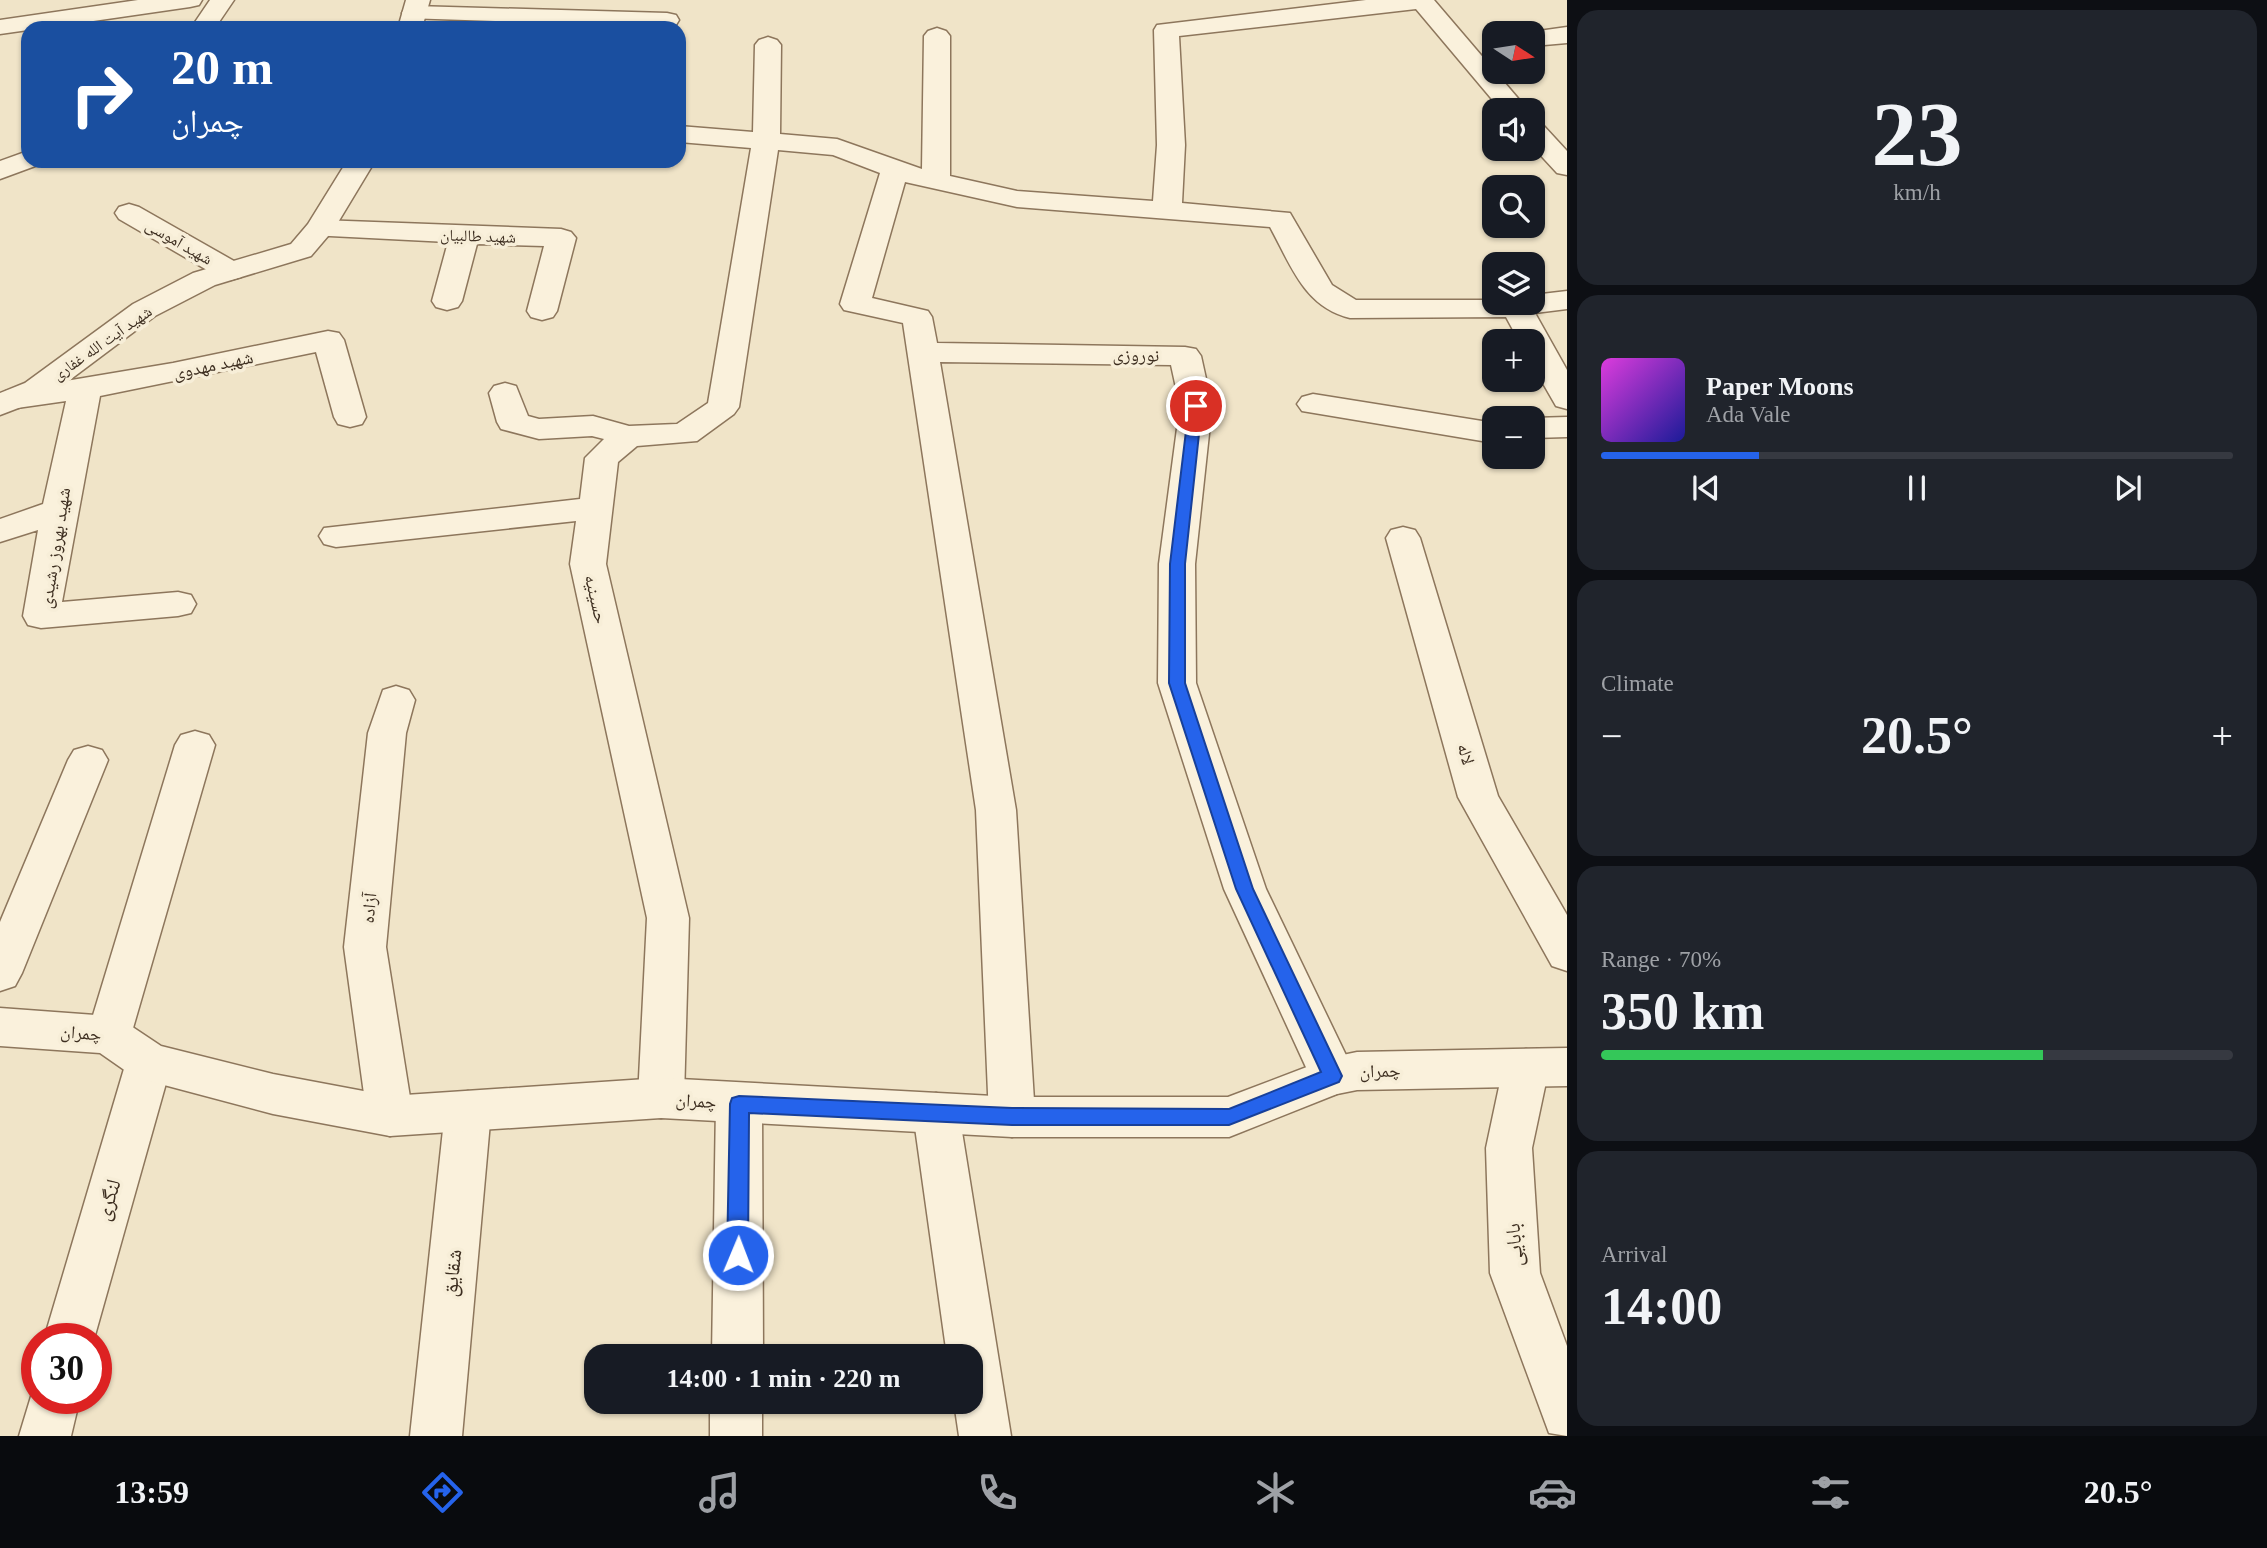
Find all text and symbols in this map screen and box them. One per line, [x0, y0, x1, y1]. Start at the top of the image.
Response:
north arrow [1482, 21, 1545, 84]
map controls [1482, 21, 1545, 469]
text: 20 m [171, 40, 273, 95]
icon: right [56, 49, 147, 140]
text: 23 [1872, 84, 1963, 185]
button: sound [1482, 98, 1545, 161]
text: چمران [171, 103, 244, 139]
button: search [1482, 175, 1545, 238]
text: km/h [1893, 180, 1941, 205]
street label: شهید آموسی [142, 216, 215, 270]
street label: شهید طالبیان [440, 226, 516, 248]
button: layers [1482, 252, 1545, 315]
street label: شهید آیت الله غفاری [49, 302, 156, 385]
button: + [1482, 329, 1545, 392]
street label: نوروزی [1112, 345, 1160, 366]
street label: شهید مهدوی [171, 347, 255, 384]
text: Paper Moons [1706, 372, 1854, 401]
pin [1166, 376, 1226, 436]
icon: arrive [1177, 387, 1215, 425]
text: Ada Vale [1706, 402, 1791, 427]
button: − [1482, 406, 1545, 469]
icon: previous [1687, 469, 1725, 507]
icon: pause [1898, 469, 1936, 507]
icon: next [2109, 469, 2147, 507]
street label: شهید بهروز رشیدی [36, 486, 75, 610]
street label: حسینیه [580, 573, 611, 626]
text: Climate [1601, 671, 1674, 696]
text: 20.5° [1861, 707, 1973, 764]
text: − [1601, 715, 1622, 757]
text: + [2212, 715, 2233, 757]
street label: لاله [1453, 741, 1479, 767]
street label: آزاده [357, 891, 381, 924]
text: Range · 70% [1601, 947, 1721, 972]
text: 350 km [1601, 983, 1764, 1040]
street label: چمران [60, 1021, 102, 1046]
street label: چمران [1359, 1060, 1401, 1083]
street label: چمران [675, 1090, 717, 1113]
street label: لنگری [90, 1177, 126, 1223]
position arrow [701, 1218, 775, 1292]
street label: بابایی [1501, 1222, 1528, 1268]
text: Arrival [1601, 1242, 1667, 1267]
street label: شقایق [438, 1248, 467, 1298]
text: 14:00 [1601, 1278, 1722, 1335]
speed limit sign: 30 [21, 1323, 112, 1414]
text: 14:00 · 1 min · 220 m [667, 1364, 901, 1393]
icon: directions [418, 1468, 467, 1517]
icon: music [695, 1468, 744, 1517]
icon: phone [973, 1468, 1022, 1517]
icon: climate [1251, 1468, 1300, 1517]
icon: car [1528, 1468, 1577, 1517]
icon: filters [1806, 1468, 1855, 1517]
text: 13:59 [114, 1474, 189, 1510]
text: 20.5° [2084, 1474, 2153, 1510]

